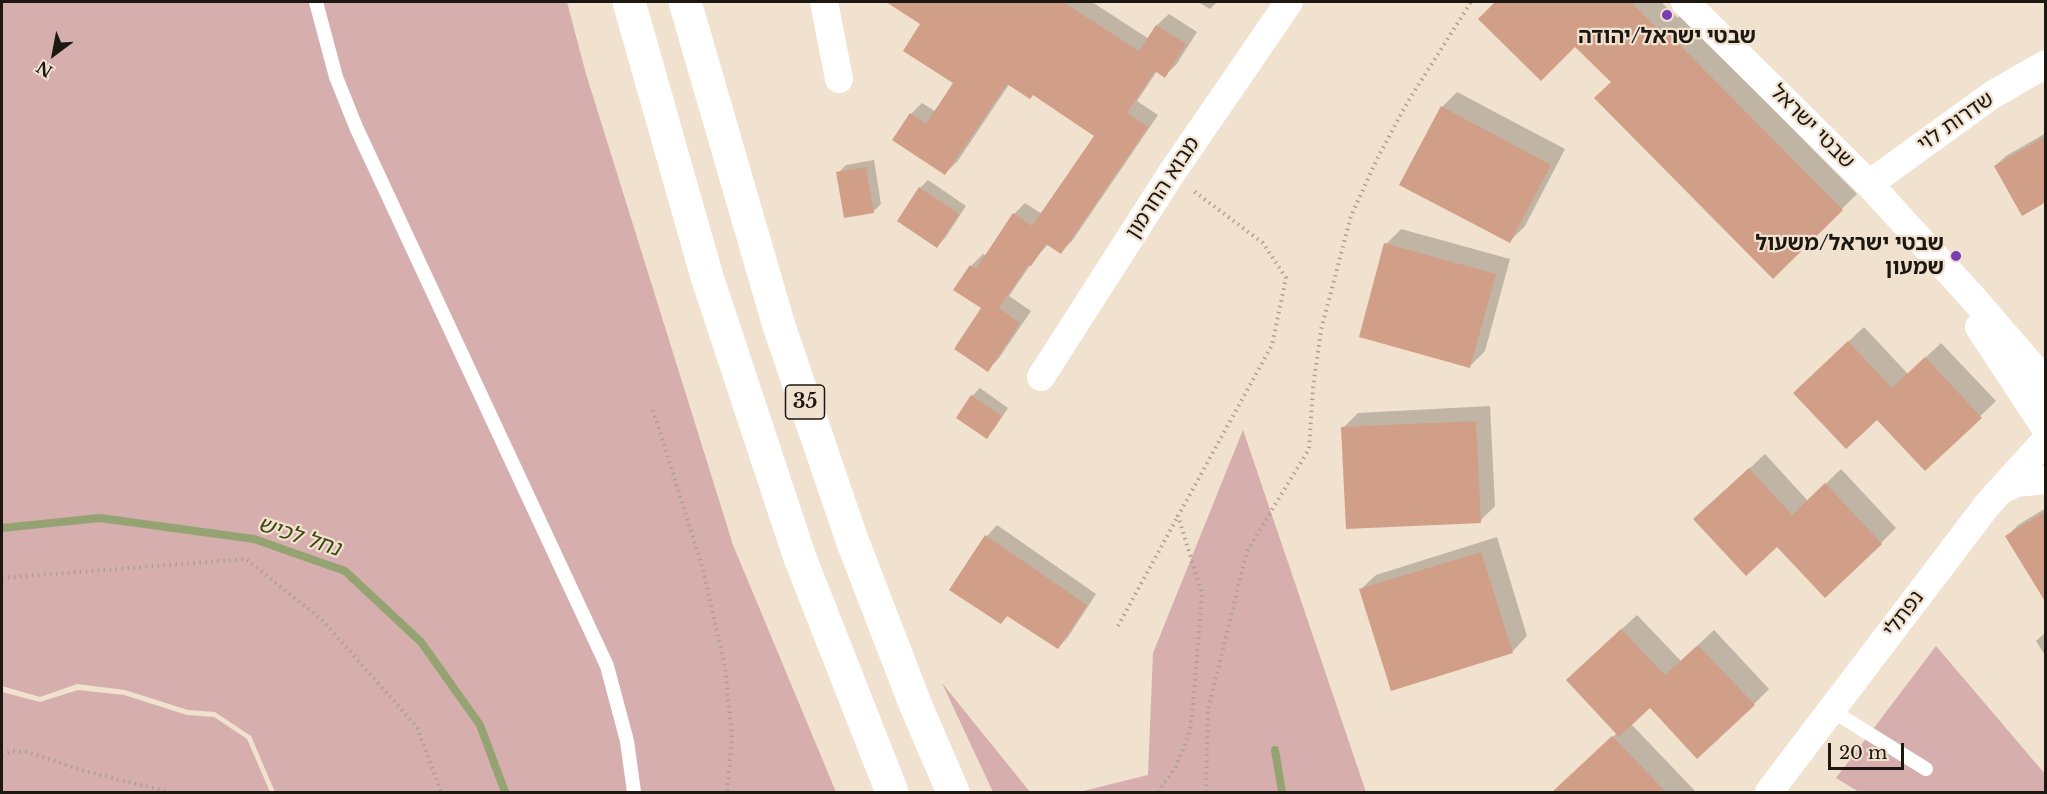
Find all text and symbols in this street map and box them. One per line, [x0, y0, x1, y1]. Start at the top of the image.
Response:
marker: שבטי ישראל/יהודה [1660, 8, 1674, 22]
north arrow [24, 24, 84, 84]
place label: שבטי ישראל/יהודה [1578, 24, 1756, 50]
text: N [33, 57, 56, 82]
street label: שבטי ישראל [1765, 80, 1859, 174]
street label: שדרות לוי [1913, 87, 1999, 157]
street label: מבוא החרמון [1121, 132, 1205, 244]
place label: שבטי ישראל/משעול שמעון [1755, 231, 1944, 281]
marker: שבטי ישראל/משעול שמעון [1949, 249, 1963, 263]
road number: 35 [786, 385, 824, 419]
water label: נחל לכיש [254, 511, 344, 563]
street label: נפתלי [1878, 586, 1930, 642]
scale bar [1831, 731, 1908, 769]
text: 20 m [1839, 742, 1887, 764]

